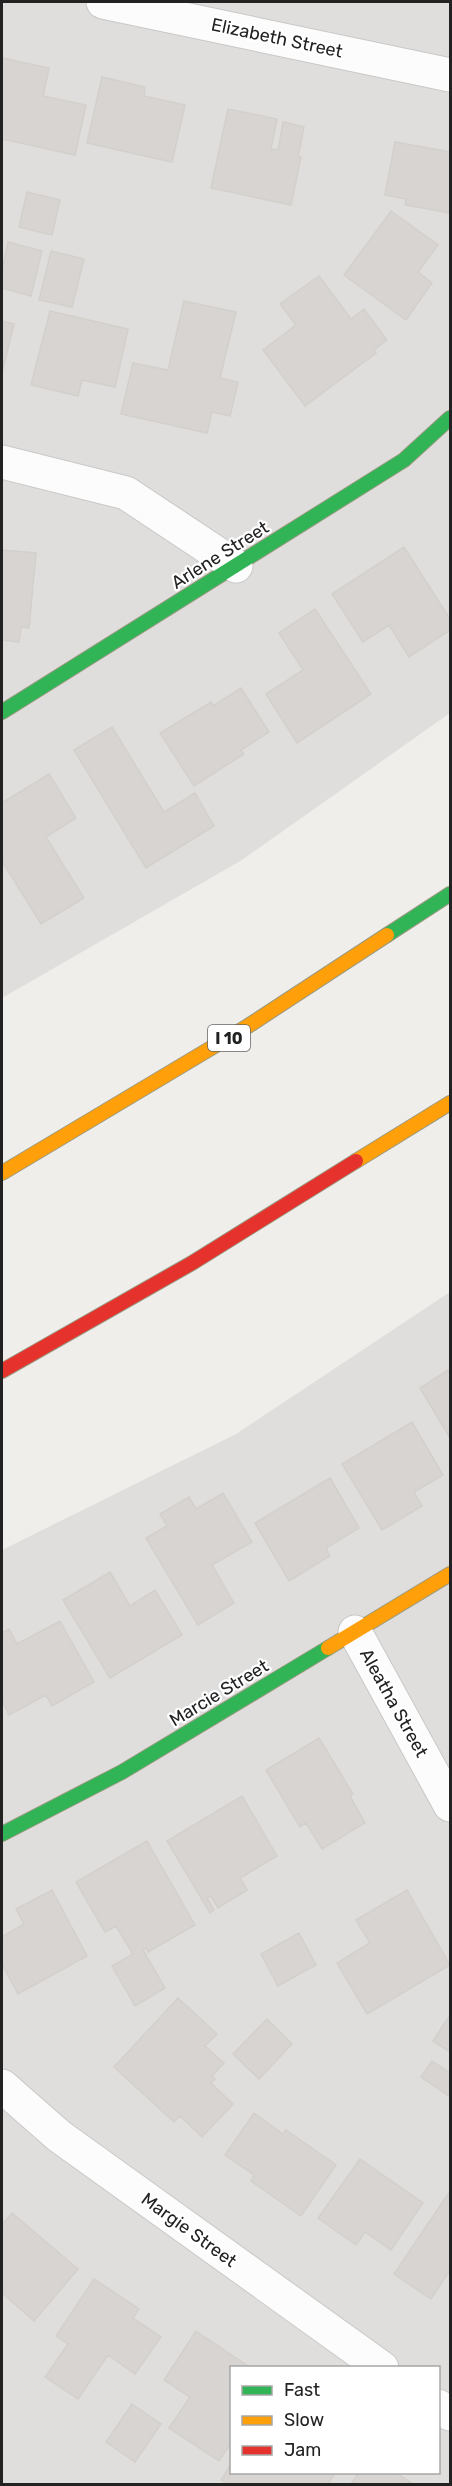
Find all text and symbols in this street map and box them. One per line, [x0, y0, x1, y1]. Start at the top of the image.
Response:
street label: Elizabeth Street [209, 13, 345, 63]
street label: Arlene Street [167, 516, 273, 594]
road number: I 10 [208, 1025, 250, 1051]
street label: Aleatha Street [355, 1645, 433, 1761]
street label: Marcie Street [165, 1655, 273, 1731]
street label: Margie Street [137, 2188, 241, 2272]
legend [230, 2366, 440, 2474]
text: Fast [284, 2379, 320, 2401]
text: Slow [284, 2409, 324, 2431]
text: Jam [284, 2439, 321, 2461]

